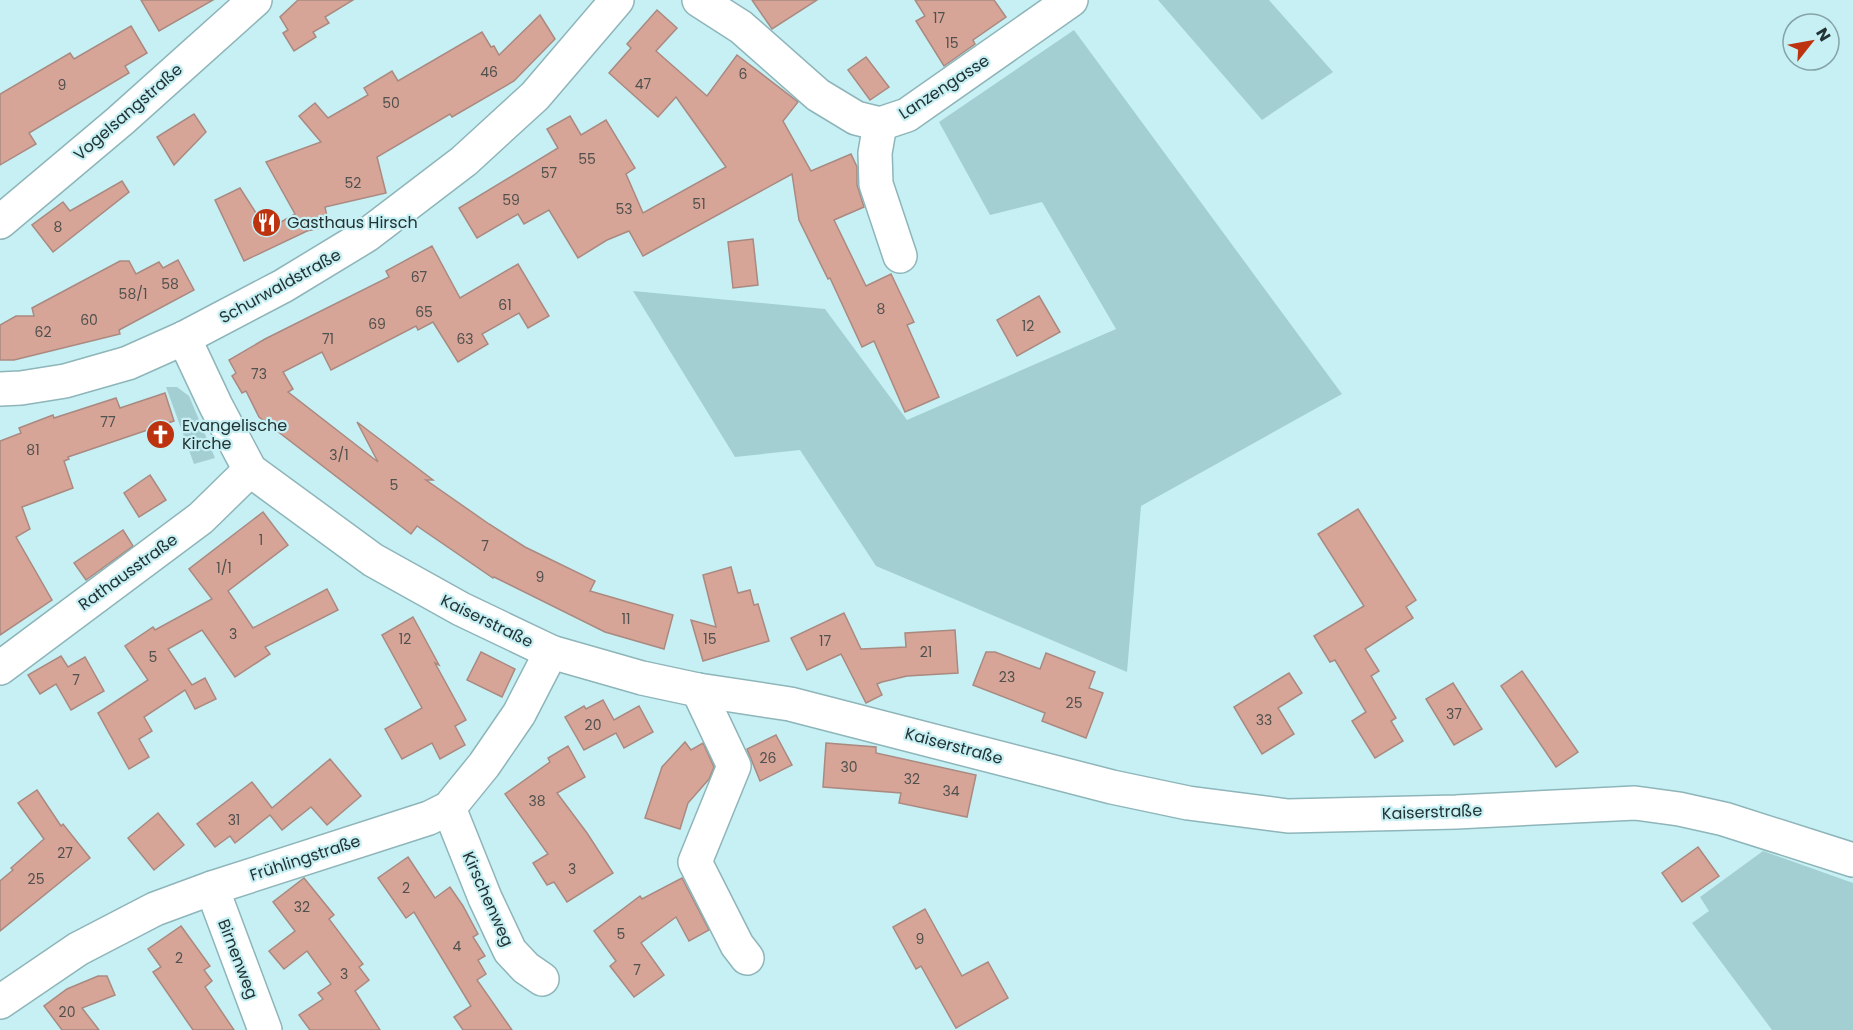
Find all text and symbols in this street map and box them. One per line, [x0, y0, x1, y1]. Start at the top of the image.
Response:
house number: 17 [933, 8, 945, 28]
north arrow [1781, 12, 1841, 72]
text: N [1810, 23, 1836, 46]
house number: 15 [945, 33, 959, 53]
street label: Lanzengasse [894, 49, 994, 125]
street label: Vogelsangstraße [68, 58, 188, 166]
house number: 46 [480, 62, 498, 82]
house number: 6 [739, 64, 748, 84]
house number: 47 [635, 74, 652, 94]
house number: 9 [58, 75, 66, 95]
house number: 50 [382, 93, 400, 113]
house number: 55 [578, 149, 596, 169]
house number: 57 [541, 163, 558, 183]
house number: 52 [345, 173, 361, 193]
house number: 59 [502, 190, 520, 210]
house number: 51 [692, 194, 706, 214]
house number: 53 [615, 199, 633, 219]
restaurant icon: Gasthaus Hirsch [250, 206, 282, 238]
place label: Gasthaus Hirsch [287, 211, 418, 234]
house number: 8 [54, 217, 63, 237]
street label: Schurwaldstraße [215, 243, 345, 329]
house number: 67 [411, 267, 428, 287]
house number: 58 [161, 274, 179, 294]
house number: 58/1 [119, 284, 147, 304]
house number: 61 [498, 295, 512, 315]
house number: 8 [877, 299, 886, 319]
house number: 65 [415, 302, 433, 322]
house number: 60 [80, 310, 98, 330]
house number: 69 [368, 314, 386, 334]
house number: 12 [1022, 316, 1034, 336]
house number: 62 [35, 322, 51, 342]
house number: 71 [322, 329, 334, 349]
house number: 63 [456, 329, 474, 349]
house number: 73 [251, 364, 267, 384]
house number: 77 [100, 412, 116, 432]
place label: Evangelische Kirche [182, 414, 287, 455]
church icon: Evangelische Kirche [145, 418, 177, 450]
house number: 81 [26, 440, 40, 460]
house number: 3/1 [329, 445, 349, 465]
house number: 5 [390, 475, 398, 495]
street label: Rathausstraße [74, 528, 182, 616]
house number: 1 [259, 530, 263, 550]
house number: 7 [481, 536, 489, 556]
house number: 1/1 [216, 558, 232, 578]
house number: 9 [536, 567, 544, 587]
street label: Kaiserstraße [437, 589, 537, 653]
house number: 11 [622, 609, 630, 629]
house number: 3 [229, 624, 237, 644]
house number: 12 [399, 629, 411, 649]
house number: 15 [703, 629, 717, 649]
house number: 17 [819, 631, 831, 651]
house number: 21 [920, 642, 932, 662]
house number: 5 [149, 647, 157, 667]
house number: 23 [999, 667, 1015, 687]
house number: 7 [72, 670, 80, 690]
house number: 25 [1066, 693, 1082, 713]
house number: 37 [1446, 704, 1462, 724]
house number: 33 [1256, 710, 1272, 730]
house number: 20 [585, 715, 601, 735]
street label: Kaiserstraße [903, 722, 1006, 770]
house number: 26 [760, 748, 777, 768]
house number: 30 [840, 757, 858, 777]
house number: 32 [904, 769, 920, 789]
house number: 34 [942, 781, 960, 801]
house number: 38 [528, 791, 546, 811]
street label: Kaiserstraße [1381, 799, 1483, 825]
house number: 31 [228, 810, 240, 830]
street label: Frühlingstraße [247, 829, 363, 887]
house number: 27 [57, 843, 73, 863]
street label: Kirschenweg [457, 848, 519, 950]
house number: 3 [568, 859, 576, 879]
house number: 25 [28, 869, 44, 889]
house number: 2 [402, 878, 410, 898]
house number: 32 [294, 897, 310, 917]
street label: Birnenweg [212, 916, 264, 1002]
house number: 5 [617, 924, 625, 944]
house number: 9 [916, 929, 924, 949]
house number: 4 [453, 936, 462, 956]
house number: 2 [175, 948, 183, 968]
house number: 7 [633, 960, 641, 980]
house number: 3 [340, 964, 348, 984]
house number: 20 [59, 1002, 75, 1022]

